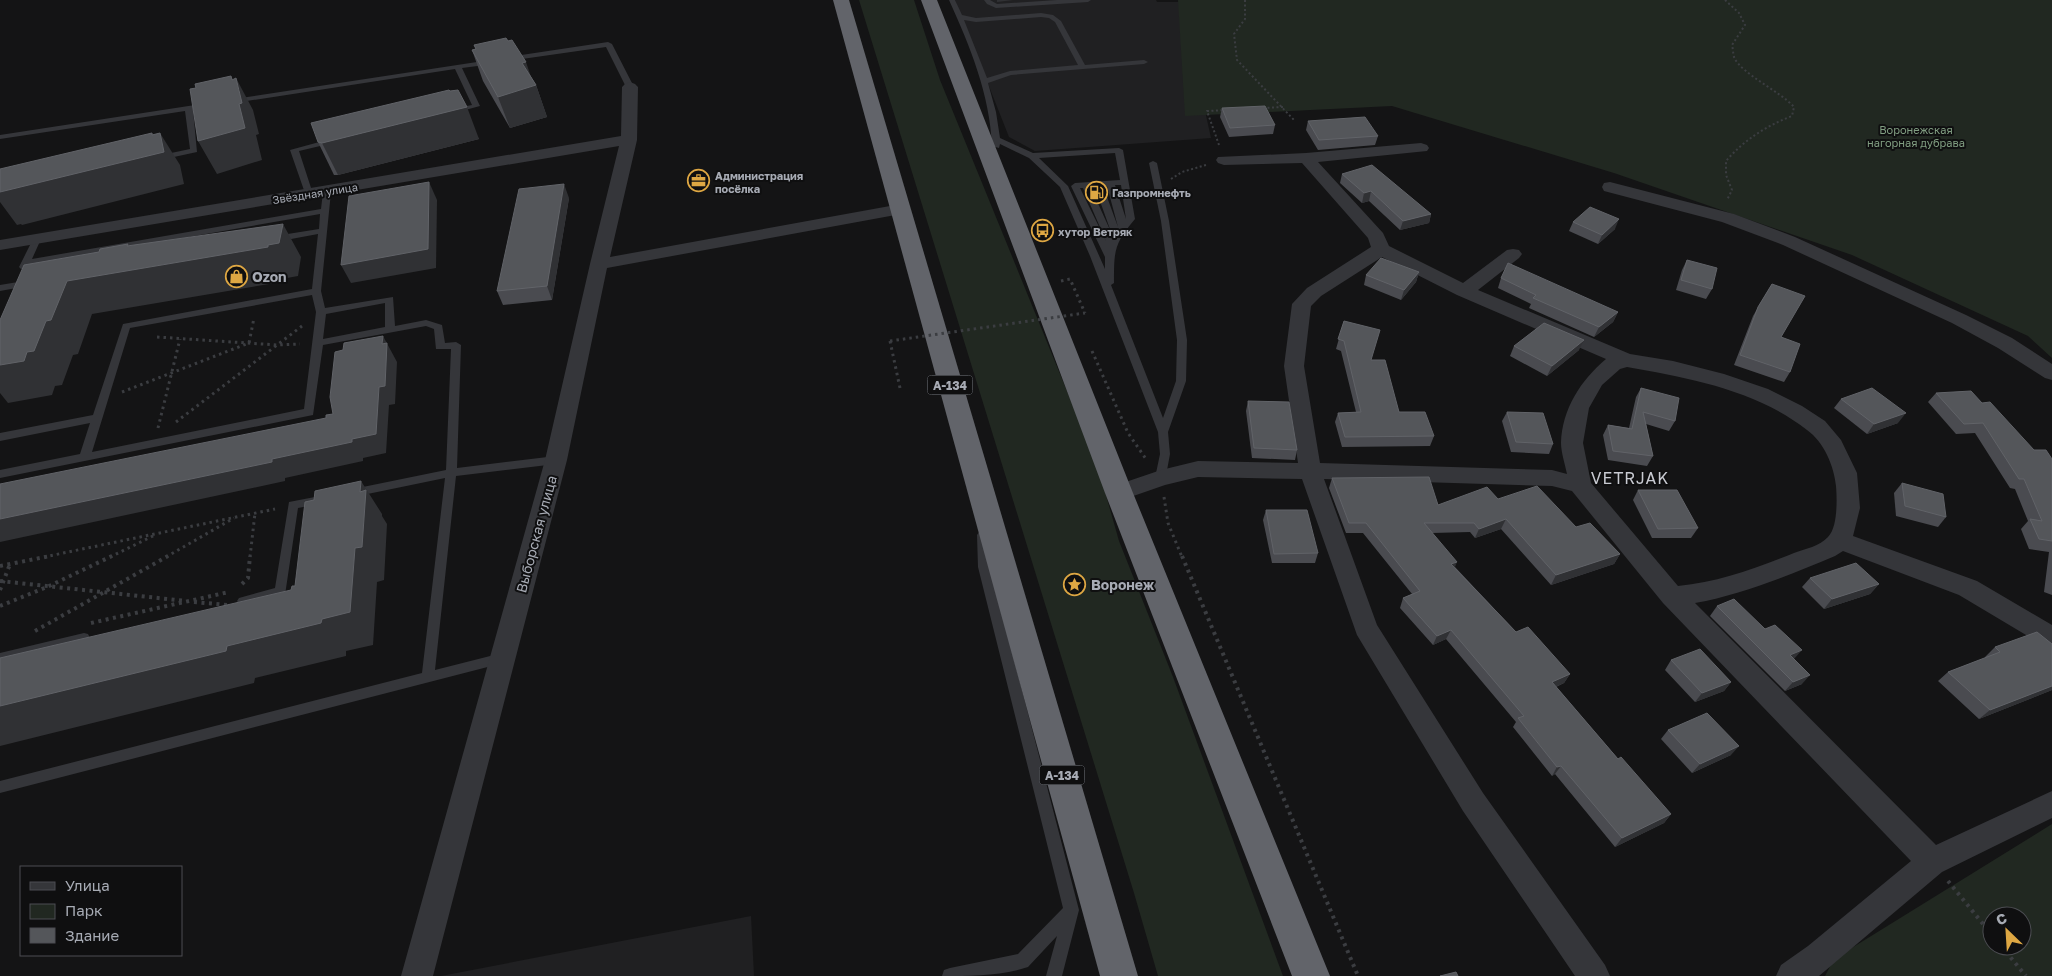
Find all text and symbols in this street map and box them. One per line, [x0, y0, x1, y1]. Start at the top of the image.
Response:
park label: Воронежская нагорная дубрава [1867, 123, 1965, 149]
office icon: Администрация посёлка [687, 169, 711, 193]
place label: Администрация посёлка [715, 169, 803, 195]
street label: Звёздная улица [271, 180, 359, 206]
fuel station icon: Газпромнефть [1084, 180, 1108, 204]
place label: Газпромнефть [1112, 186, 1191, 199]
bus stop icon: хутор Ветряк [1030, 219, 1054, 243]
place label: хутор Ветряк [1058, 225, 1133, 238]
shop icon: Ozon [224, 264, 248, 288]
place label: Ozon [252, 268, 287, 285]
road number: А-134 [928, 376, 972, 394]
district label: VETRJAK [1591, 468, 1669, 488]
street label: Выборская улица [512, 473, 560, 595]
place icon: Воронеж [1063, 572, 1087, 596]
place label: Воронеж [1091, 576, 1155, 593]
road number: А-134 [1040, 766, 1084, 784]
legend [20, 866, 182, 956]
text: Улица [65, 876, 110, 894]
text: Парк [65, 901, 103, 919]
north arrow [1982, 906, 2032, 956]
text: С [1993, 909, 2009, 929]
text: Здание [65, 926, 119, 944]

